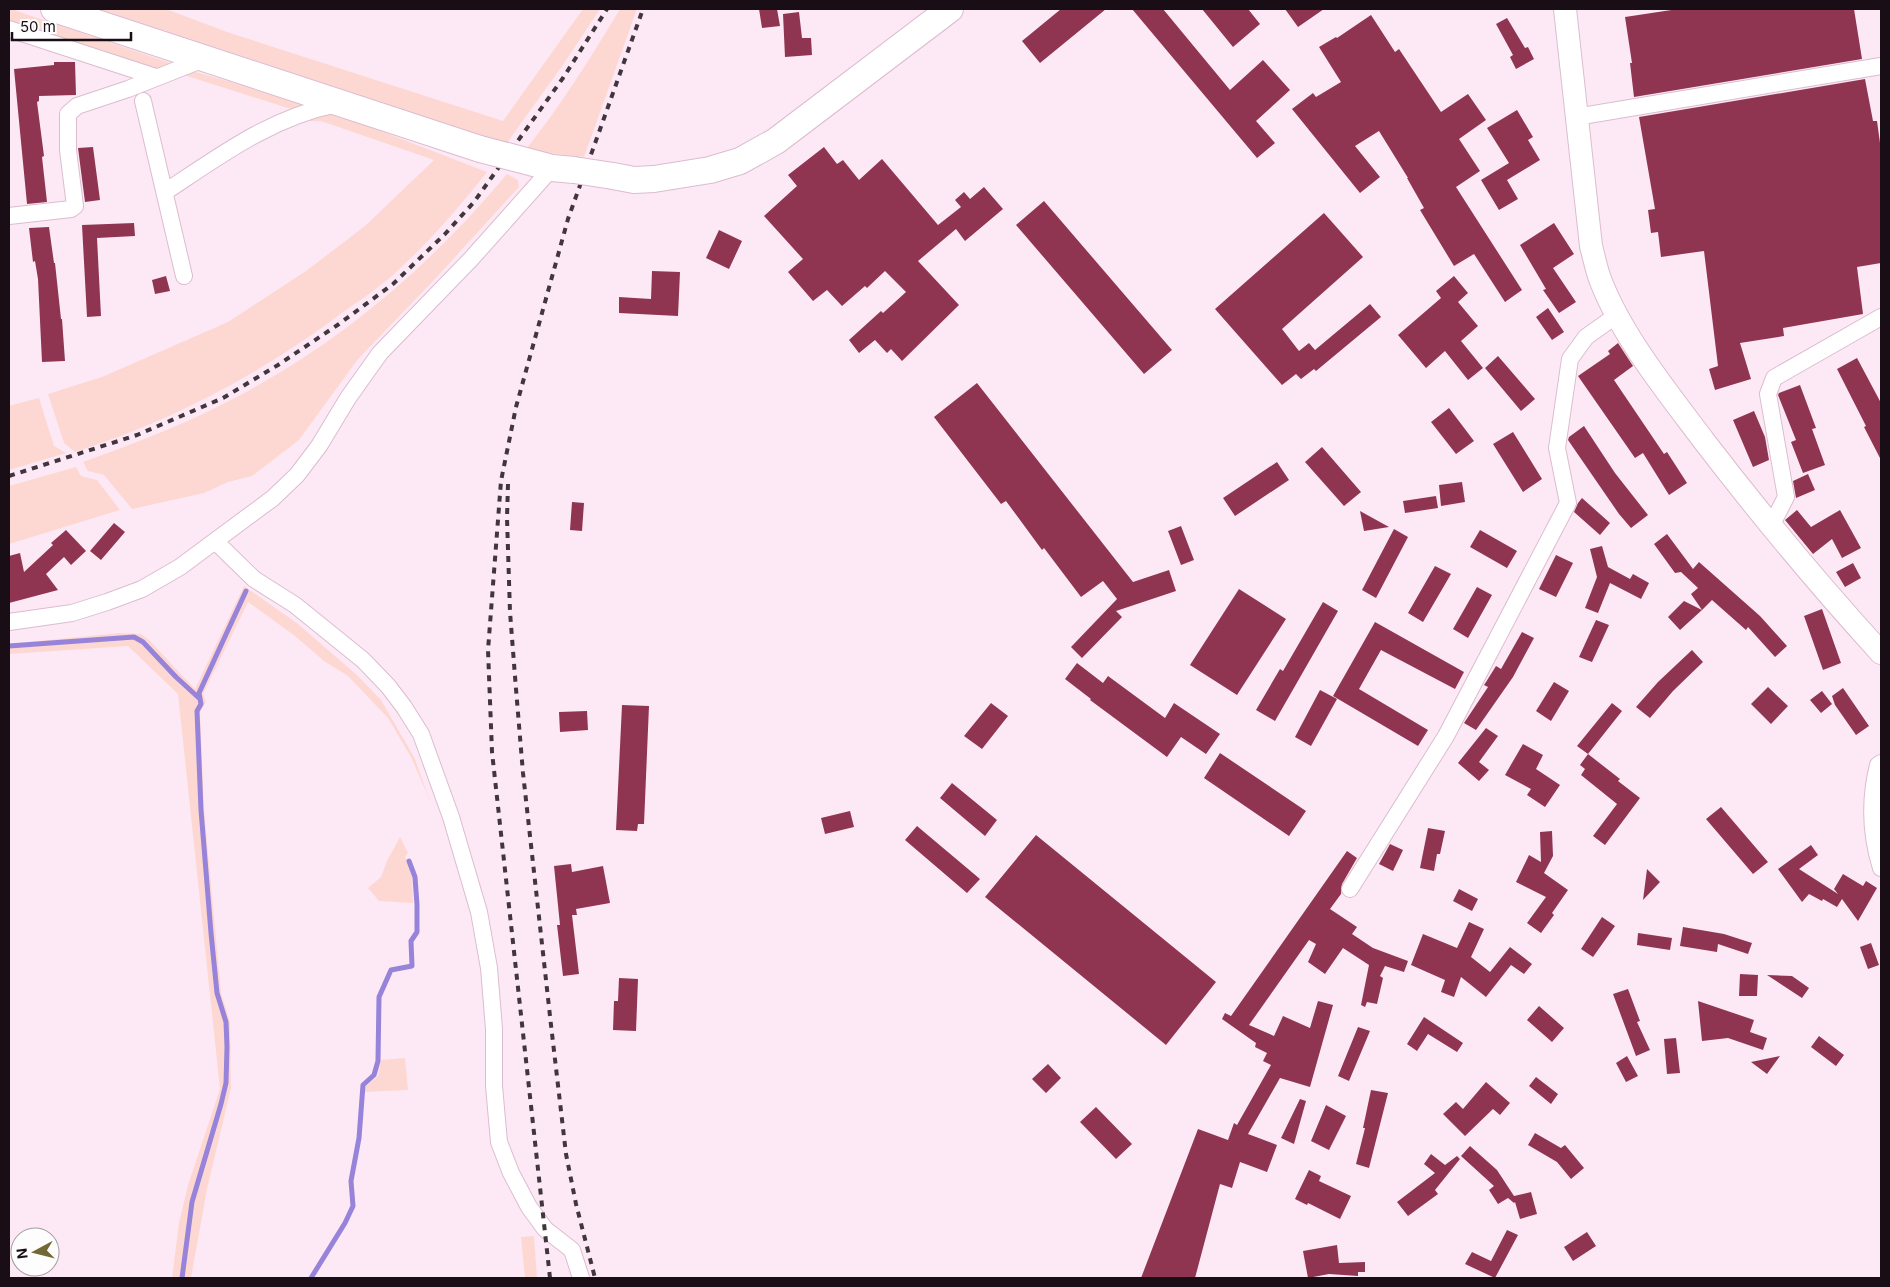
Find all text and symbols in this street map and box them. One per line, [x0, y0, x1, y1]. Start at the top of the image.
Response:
scale bar [12, 10, 131, 42]
text: 50 m [20, 17, 56, 36]
north arrow [10, 1227, 60, 1277]
text: N [13, 1247, 31, 1260]

